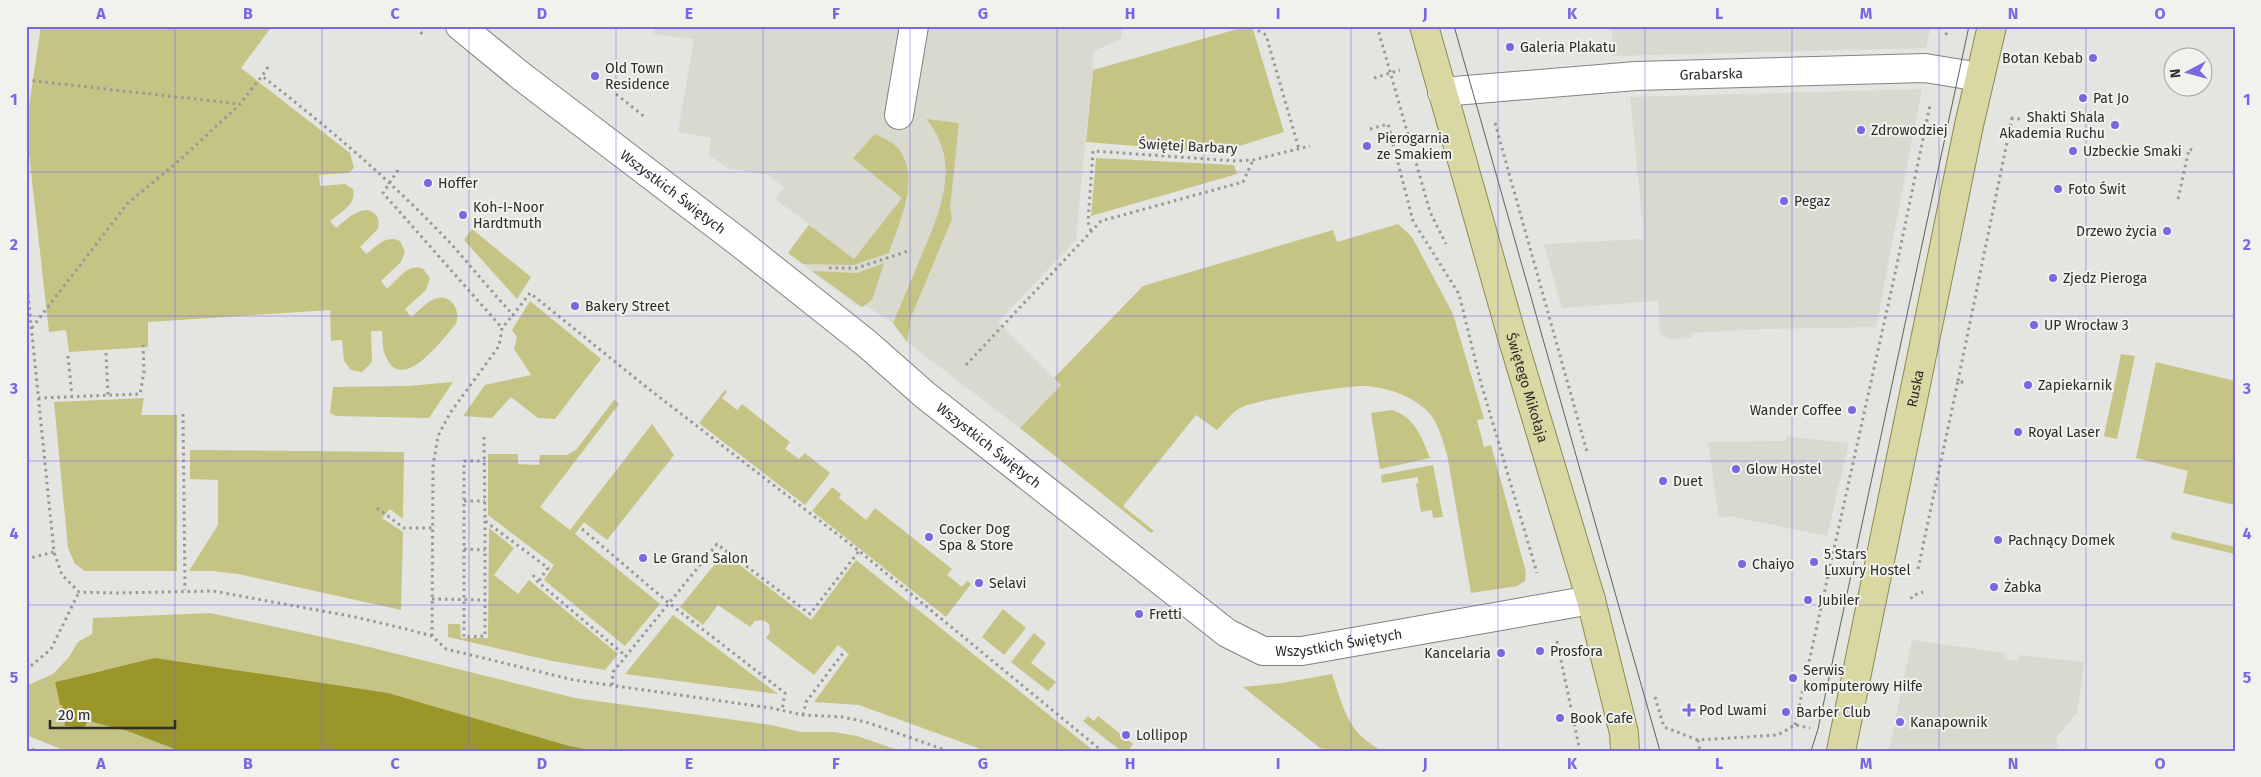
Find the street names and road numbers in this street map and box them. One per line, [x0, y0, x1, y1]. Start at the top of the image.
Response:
street label: Grabarska [1679, 65, 1743, 84]
street label: Świętej Barbary [1138, 134, 1238, 158]
street label: Wszystkich Świętych [617, 147, 729, 238]
street label: Świętego Mikołaja [1502, 330, 1551, 445]
street label: Ruska [1903, 368, 1928, 409]
street label: Wszystkich Świętych [933, 399, 1044, 492]
street label: Wszystkich Świętych [1275, 625, 1404, 660]

